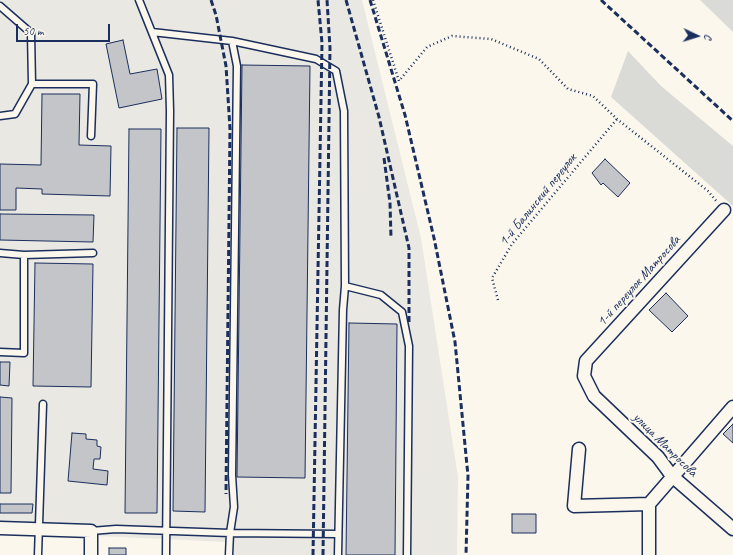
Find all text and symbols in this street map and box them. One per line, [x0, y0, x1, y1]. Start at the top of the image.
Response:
scale bar [18, 16, 112, 42]
north arrow [677, 16, 717, 56]
text: 50 m [23, 23, 43, 39]
text: С [702, 34, 716, 40]
street label: 1-й Балинский переулок [496, 150, 580, 250]
street label: 1-й переулок Матросова [594, 232, 684, 330]
street label: улица Матросова [629, 409, 701, 481]

